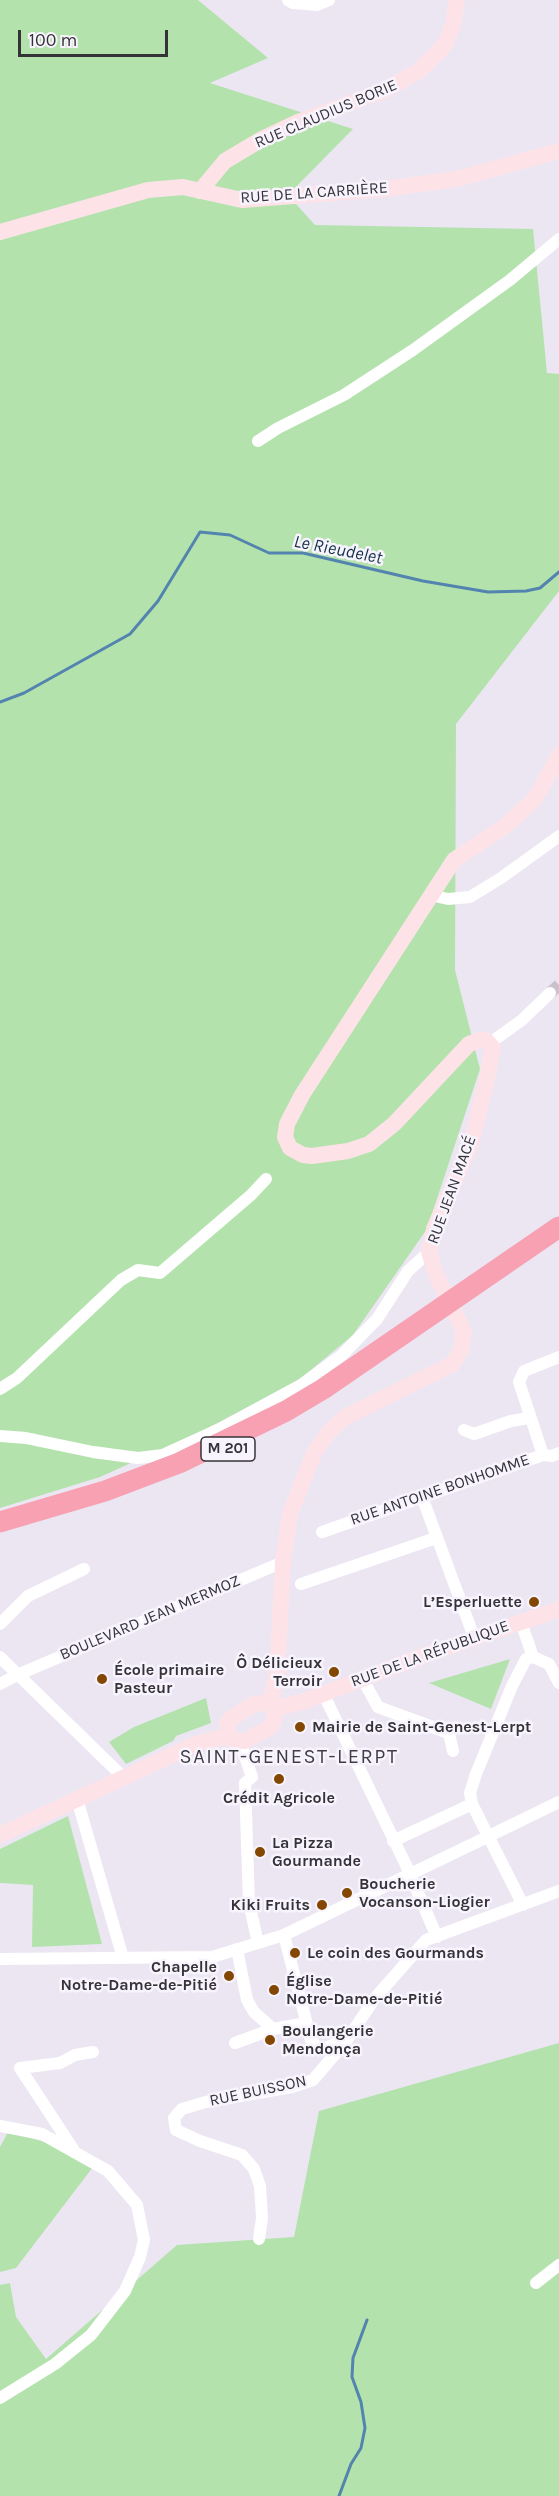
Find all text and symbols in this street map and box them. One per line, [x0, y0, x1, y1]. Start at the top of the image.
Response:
scale bar [21, 18, 171, 56]
text: 100 m [29, 29, 77, 51]
street label: RUE CLAUDIUS BORIE [252, 75, 400, 153]
street label: RUE DE LA CARRIÈRE [240, 178, 388, 208]
water label: Le Rieudelet [292, 531, 384, 569]
street label: RUE JEAN MACÉ [423, 1133, 481, 1247]
road number: M 201 [201, 1437, 255, 1461]
street label: RUE ANTOINE BONHOMME [348, 1450, 532, 1530]
street label: BOULEVARD JEAN MERMOZ [57, 1571, 243, 1665]
place label: L’Esperluette [423, 1592, 522, 1612]
marker: L’Esperluette [527, 1595, 541, 1609]
street label: RUE DE LA RÉPUBLIQUE [348, 1616, 512, 1692]
place label: Ô Délicieux Terroir [236, 1653, 322, 1691]
place label: École primaire Pasteur [114, 1660, 224, 1698]
marker: Ô Délicieux Terroir [327, 1665, 341, 1679]
marker: École primaire Pasteur [95, 1672, 109, 1686]
place label: Mairie de Saint-Genest-Lerpt [312, 1717, 531, 1737]
marker: Mairie de Saint-Genest-Lerpt [293, 1720, 307, 1734]
district label: SAINT-GENEST-LERPT [180, 1745, 398, 1769]
marker: Crédit Agricole [272, 1772, 286, 1786]
place label: Crédit Agricole [223, 1788, 335, 1808]
place label: La Pizza Gourmande [272, 1833, 361, 1871]
marker: La Pizza Gourmande [253, 1845, 267, 1859]
place label: Boucherie Vocanson-Liogier [359, 1874, 490, 1912]
marker: Boucherie Vocanson-Liogier [340, 1886, 354, 1900]
place label: Kiki Fruits [230, 1895, 310, 1915]
marker: Kiki Fruits [315, 1898, 329, 1912]
place label: Le coin des Gourmands [307, 1943, 484, 1963]
marker: Le coin des Gourmands [288, 1946, 302, 1960]
place label: Chapelle Notre-Dame-de-Pitié [61, 1957, 217, 1995]
marker: Chapelle Notre-Dame-de-Pitié [222, 1969, 236, 1983]
place label: Église Notre-Dame-de-Pitié [286, 1971, 442, 2009]
marker: Église Notre-Dame-de-Pitié [267, 1983, 281, 1997]
place label: Boulangerie Mendonça [282, 2021, 373, 2059]
marker: Boulangerie Mendonça [263, 2033, 277, 2047]
street label: RUE BUISSON [208, 2071, 308, 2111]

